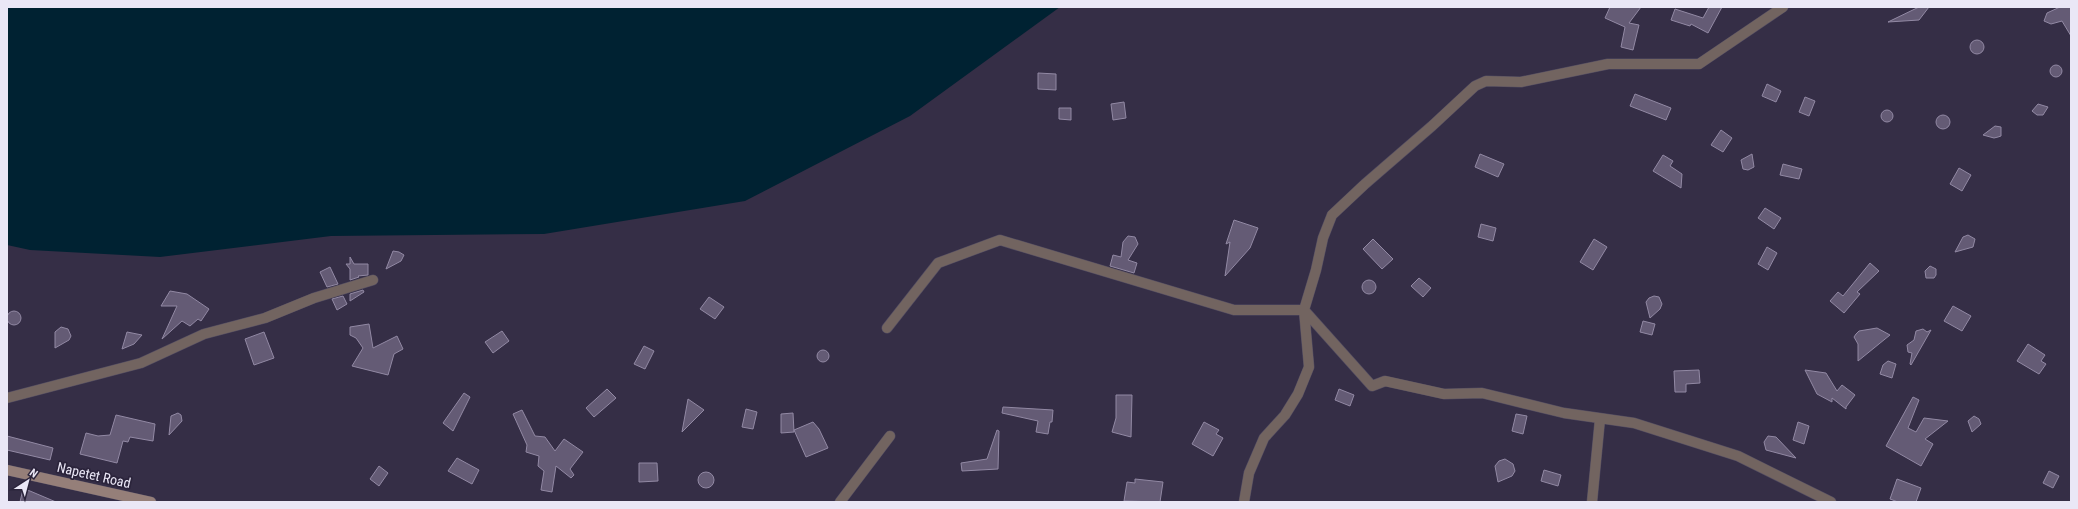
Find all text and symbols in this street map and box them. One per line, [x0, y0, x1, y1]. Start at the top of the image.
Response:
street label: Napetet Road [56, 459, 132, 491]
north arrow [8, 461, 48, 501]
text: N [27, 466, 40, 481]

